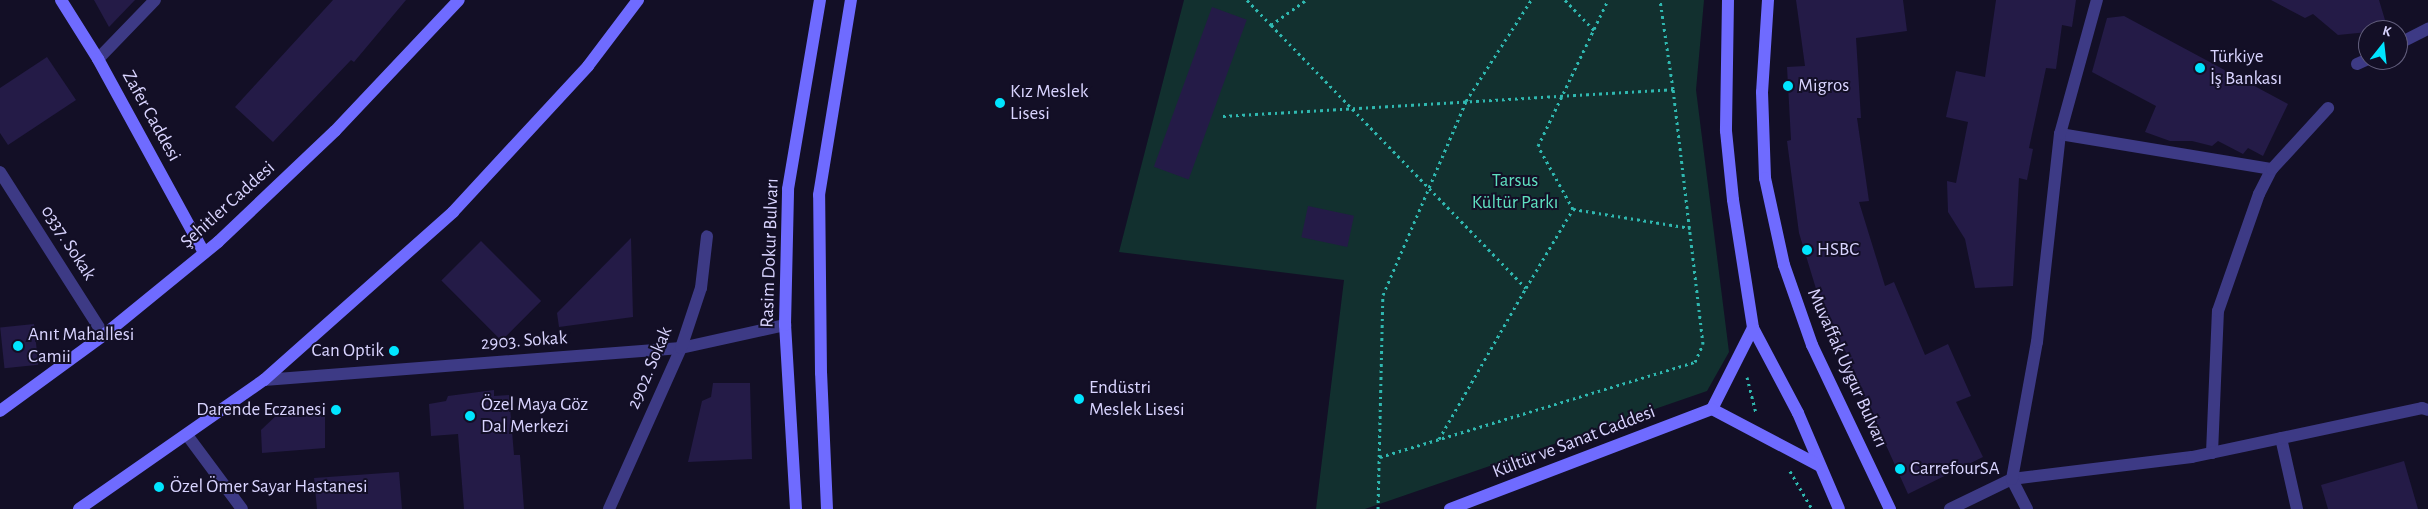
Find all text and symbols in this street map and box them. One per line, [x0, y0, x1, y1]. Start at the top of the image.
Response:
north arrow [2358, 20, 2408, 70]
text: K [2381, 24, 2393, 39]
place label: Türkiye İş Bankası [2210, 46, 2282, 90]
marker: Türkiye İş Bankası [2194, 62, 2206, 74]
street label: Zafer Caddesi [117, 66, 185, 166]
place label: Migros [1798, 75, 1849, 97]
marker: Migros [1782, 80, 1794, 92]
place label: Kız Meslek Lisesi [1010, 81, 1088, 125]
marker: Kız Meslek Lisesi [994, 97, 1006, 109]
street label: Şehitler Caddesi [176, 157, 280, 253]
park label: Tarsus Kültür Parkı [1472, 170, 1558, 214]
street label: Rasim Dokur Bulvarı [756, 178, 784, 328]
street label: 0337. Sokak [35, 201, 101, 285]
place label: HSBC [1817, 239, 1859, 261]
marker: HSBC [1801, 244, 1813, 256]
street label: Muvaffak Uygur Bulvarı [1802, 285, 1892, 451]
street label: 2902. Sokak [622, 323, 678, 413]
place label: Anıt Mahallesi Camii [28, 324, 134, 368]
street label: 2903. Sokak [480, 327, 568, 355]
marker: Anıt Mahallesi Camii [12, 340, 24, 352]
place label: Can Optik [312, 340, 384, 362]
marker: Can Optik [388, 345, 400, 357]
place label: Endüstri Meslek Lisesi [1089, 377, 1185, 421]
marker: Endüstri Meslek Lisesi [1073, 393, 1085, 405]
place label: Özel Maya Göz Dal Merkezi [481, 394, 588, 438]
place label: Darende Eczanesi [196, 399, 326, 421]
street label: Kültür ve Sanat Caddesi [1489, 400, 1659, 484]
marker: Darende Eczanesi [330, 404, 342, 416]
marker: Özel Maya Göz Dal Merkezi [463, 409, 477, 423]
place label: CarrefourSA [1910, 458, 2000, 480]
marker: CarrefourSA [1894, 463, 1906, 475]
place label: Özel Ömer Sayar Hastanesi [170, 476, 368, 498]
marker: Özel Ömer Sayar Hastanesi [152, 480, 166, 494]

